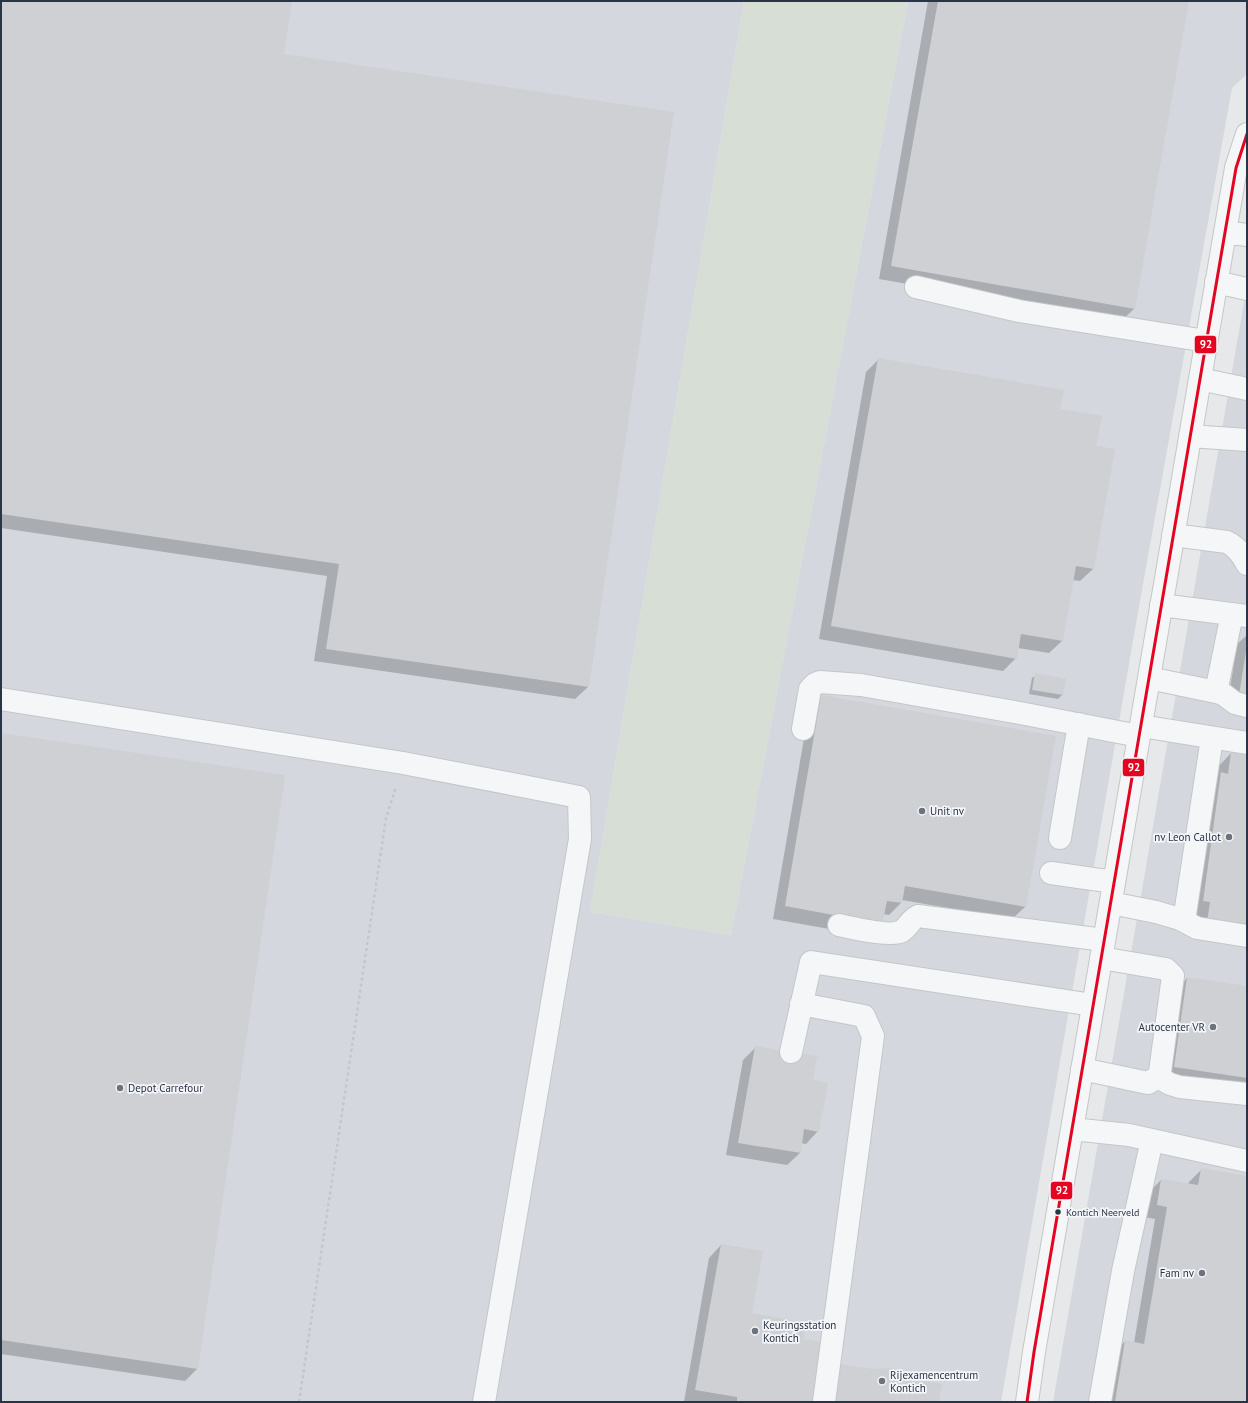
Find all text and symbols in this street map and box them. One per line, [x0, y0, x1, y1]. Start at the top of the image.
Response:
line badge: 92 [1194, 335, 1217, 354]
text: 92 [1200, 337, 1212, 351]
line badge: 92 [1122, 758, 1145, 777]
text: 92 [1128, 760, 1140, 774]
place label: Unit nv [930, 804, 965, 818]
marker: Unit nv [917, 806, 927, 816]
place label: nv Leon Callot [1154, 830, 1221, 844]
marker: nv Leon Callot [1224, 832, 1234, 842]
place label: Autocenter VR [1138, 1020, 1205, 1034]
marker: Autocenter VR [1208, 1022, 1218, 1032]
place label: Depot Carrefour [128, 1081, 203, 1095]
marker: Depot Carrefour [115, 1083, 125, 1093]
line badge: 92 [1050, 1181, 1073, 1200]
text: 92 [1056, 1183, 1068, 1197]
place label: Kontich Neerveld [1066, 1206, 1139, 1219]
marker: Kontich Neerveld [1053, 1207, 1063, 1217]
place label: Fam nv [1160, 1266, 1195, 1280]
marker: Fam nv [1197, 1268, 1207, 1278]
place label: Keuringsstation Kontich [763, 1318, 836, 1345]
marker: Keuringsstation Kontich [750, 1326, 760, 1336]
place label: Rijexamencentrum Kontich [890, 1368, 978, 1395]
marker: Rijexamencentrum Kontich [877, 1376, 887, 1386]

